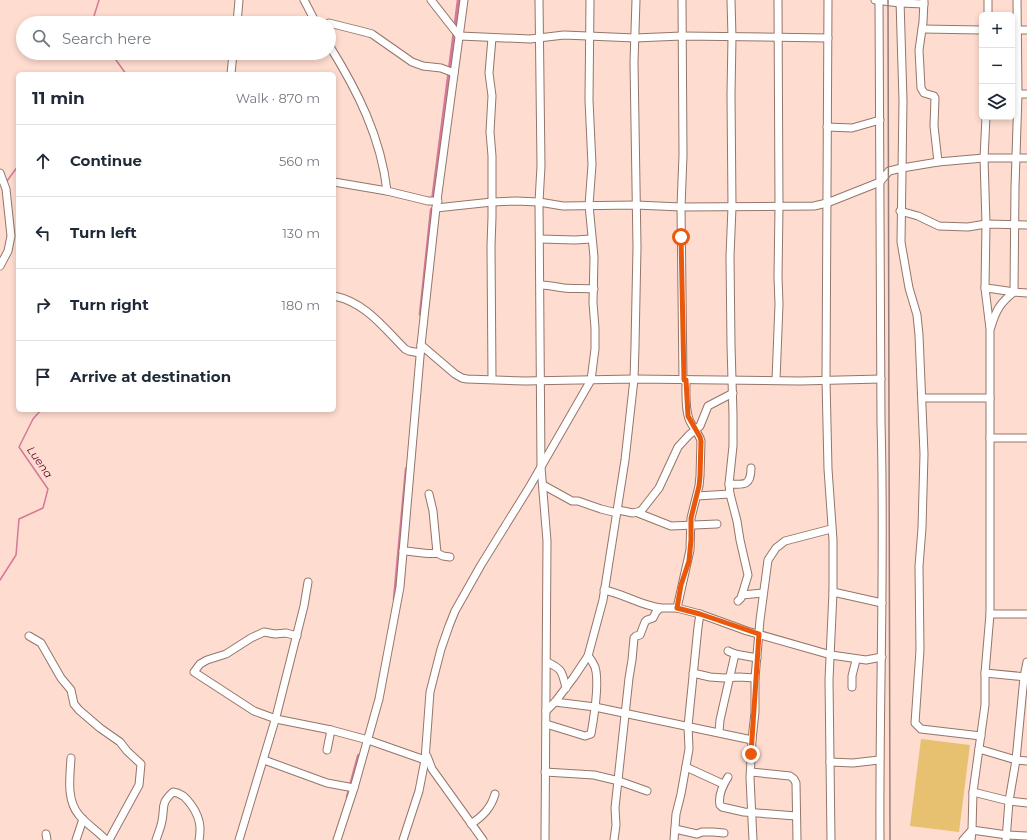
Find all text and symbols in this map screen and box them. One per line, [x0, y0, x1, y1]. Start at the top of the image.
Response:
map controls [979, 12, 1015, 120]
button: + [979, 12, 1015, 48]
search box [16, 16, 336, 60]
icon: search [30, 27, 52, 49]
text: Search here [62, 29, 151, 48]
button: − [979, 48, 1015, 84]
button: layers [979, 84, 1015, 120]
text: 11 min [32, 88, 85, 108]
text: Walk · 870 m [236, 90, 320, 106]
icon: ahead [32, 150, 54, 172]
text: Continue [70, 151, 142, 170]
text: 560 m [279, 153, 320, 169]
icon: left [32, 222, 54, 244]
text: Turn left [70, 223, 137, 242]
text: 130 m [282, 225, 320, 241]
route start [672, 228, 690, 246]
icon: right [32, 294, 54, 316]
text: Turn right [70, 295, 149, 314]
text: 180 m [281, 297, 320, 313]
icon: arrive [32, 366, 54, 388]
text: Arrive at destination [70, 367, 231, 386]
water label: Luena [24, 444, 56, 480]
route end [742, 745, 760, 763]

